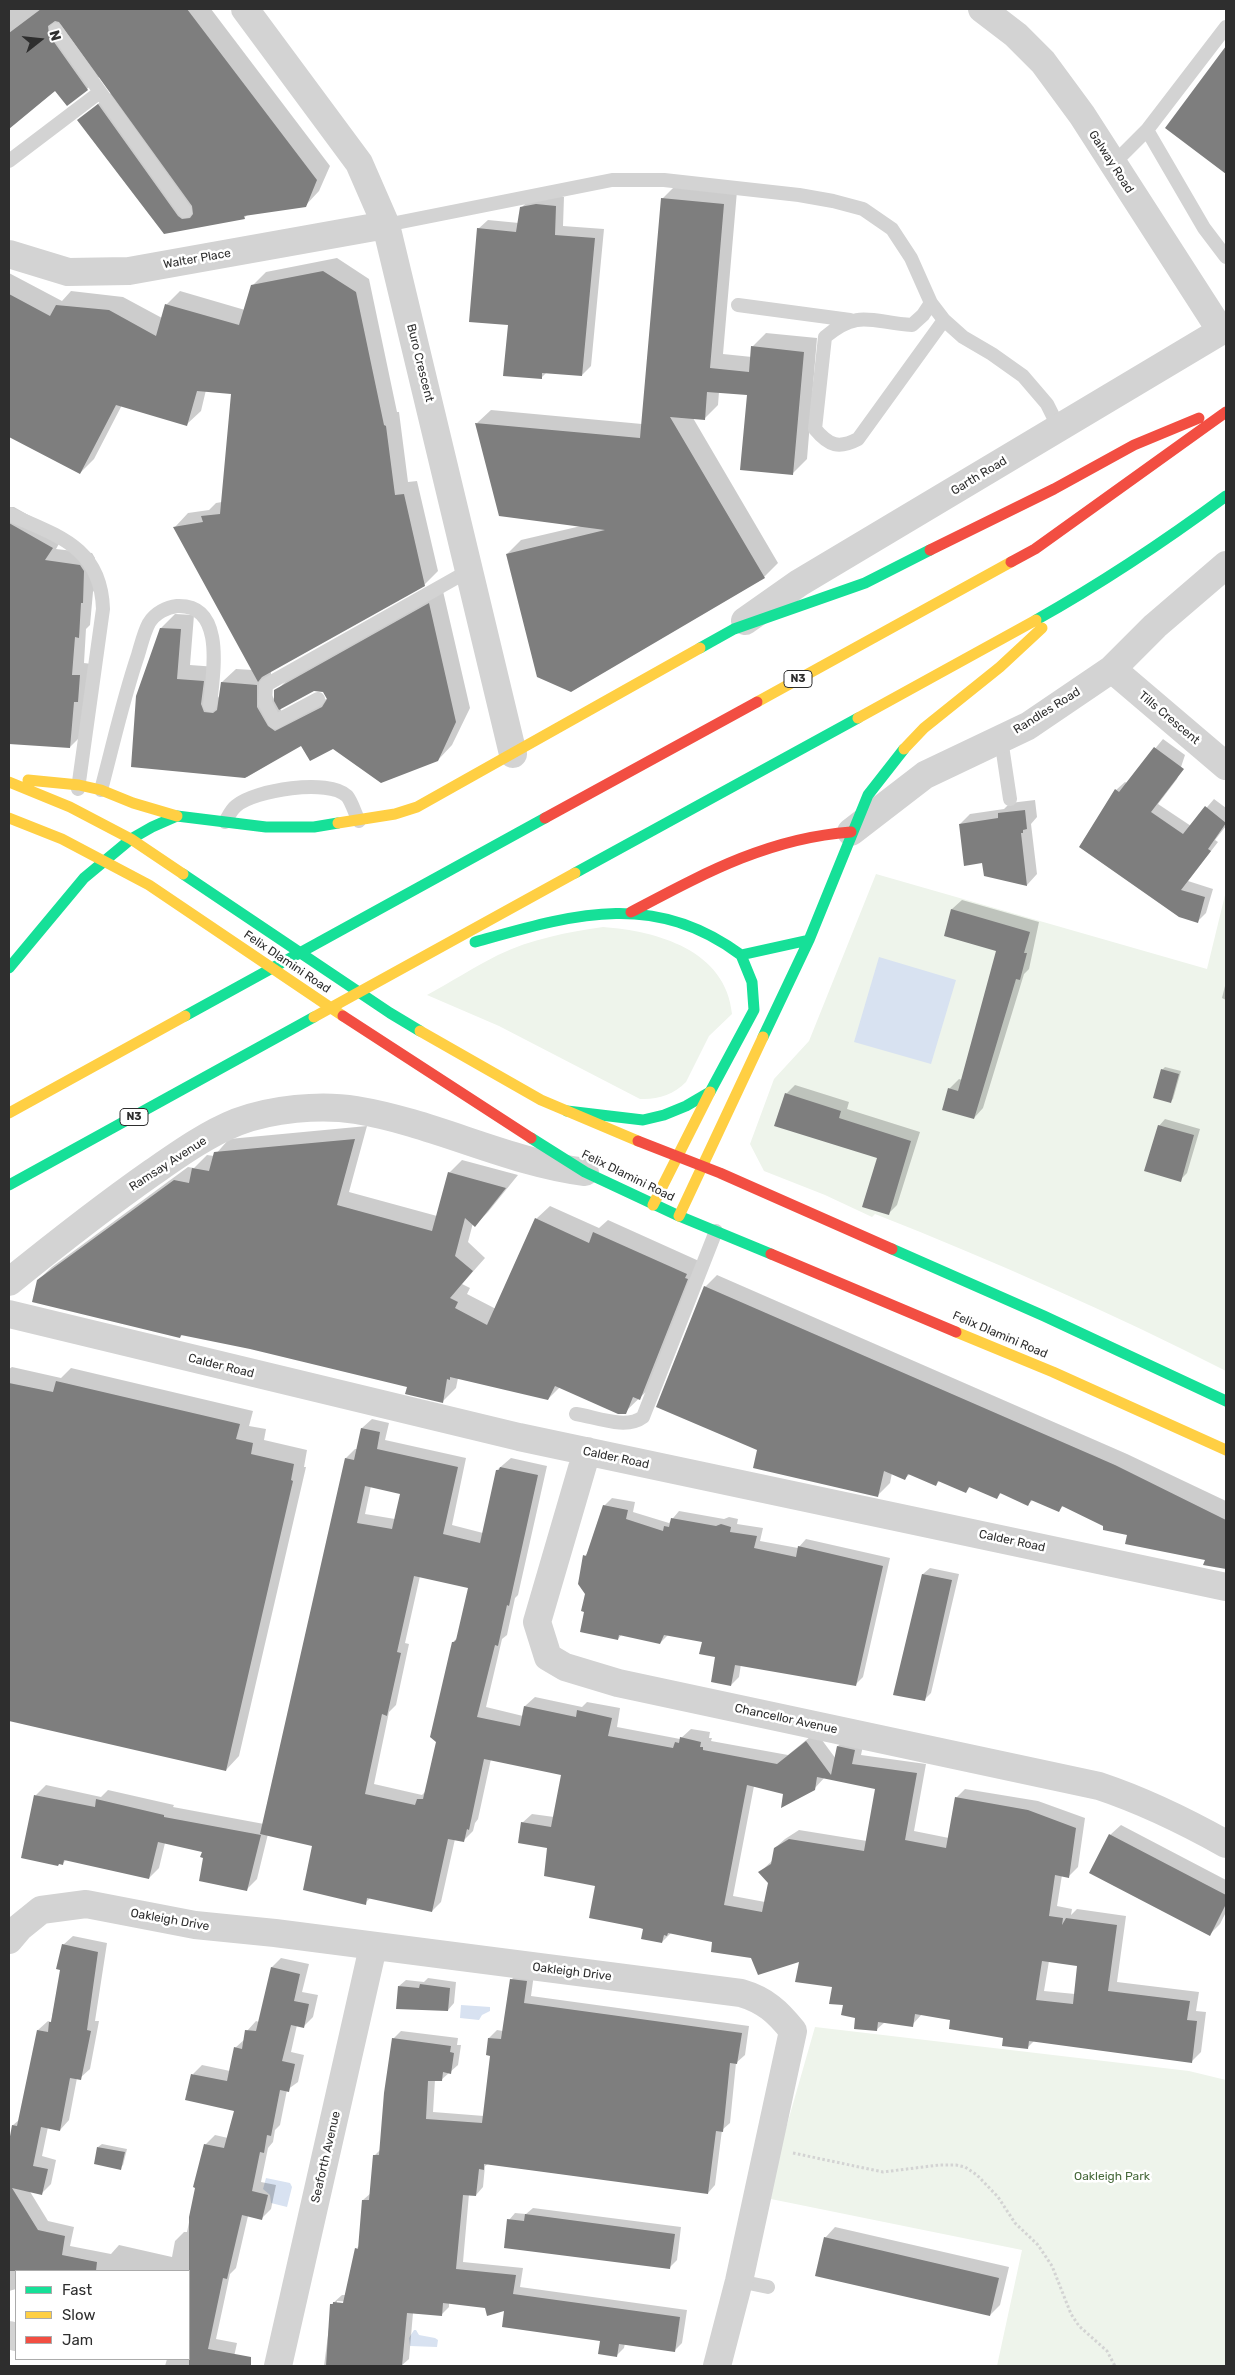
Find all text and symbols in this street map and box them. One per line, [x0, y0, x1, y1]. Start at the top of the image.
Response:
north arrow [15, 15, 65, 65]
text: N [45, 29, 64, 43]
street label: Galway Road [1085, 128, 1137, 196]
street label: Walter Place [162, 246, 232, 272]
street label: Buro Crescent [403, 322, 437, 404]
street label: Garth Road [948, 454, 1010, 498]
road number: N3 [784, 671, 812, 688]
street label: Randles Road [1011, 685, 1083, 737]
street label: Tills Crescent [1136, 688, 1202, 748]
street label: Felix Dlamini Road [241, 928, 333, 996]
road number: N3 [120, 1108, 148, 1126]
street label: Ramsay Avenue [127, 1134, 209, 1194]
street label: Felix Dlamini Road [579, 1147, 677, 1205]
street label: Felix Dlamini Road [950, 1308, 1050, 1362]
street label: Calder Road [187, 1351, 255, 1381]
street label: Calder Road [582, 1444, 650, 1472]
street label: Calder Road [978, 1527, 1046, 1555]
street label: Chancellor Avenue [733, 1701, 839, 1737]
street label: Oakleigh Drive [129, 1906, 211, 1934]
street label: Oakleigh Drive [532, 1960, 612, 1984]
street label: Seaforth Avenue [308, 2110, 344, 2204]
park label: Oakleigh Park [1074, 2170, 1150, 2184]
legend [15, 2270, 190, 2360]
text: Fast [62, 2281, 92, 2299]
text: Slow [62, 2306, 95, 2324]
text: Jam [62, 2331, 93, 2349]

